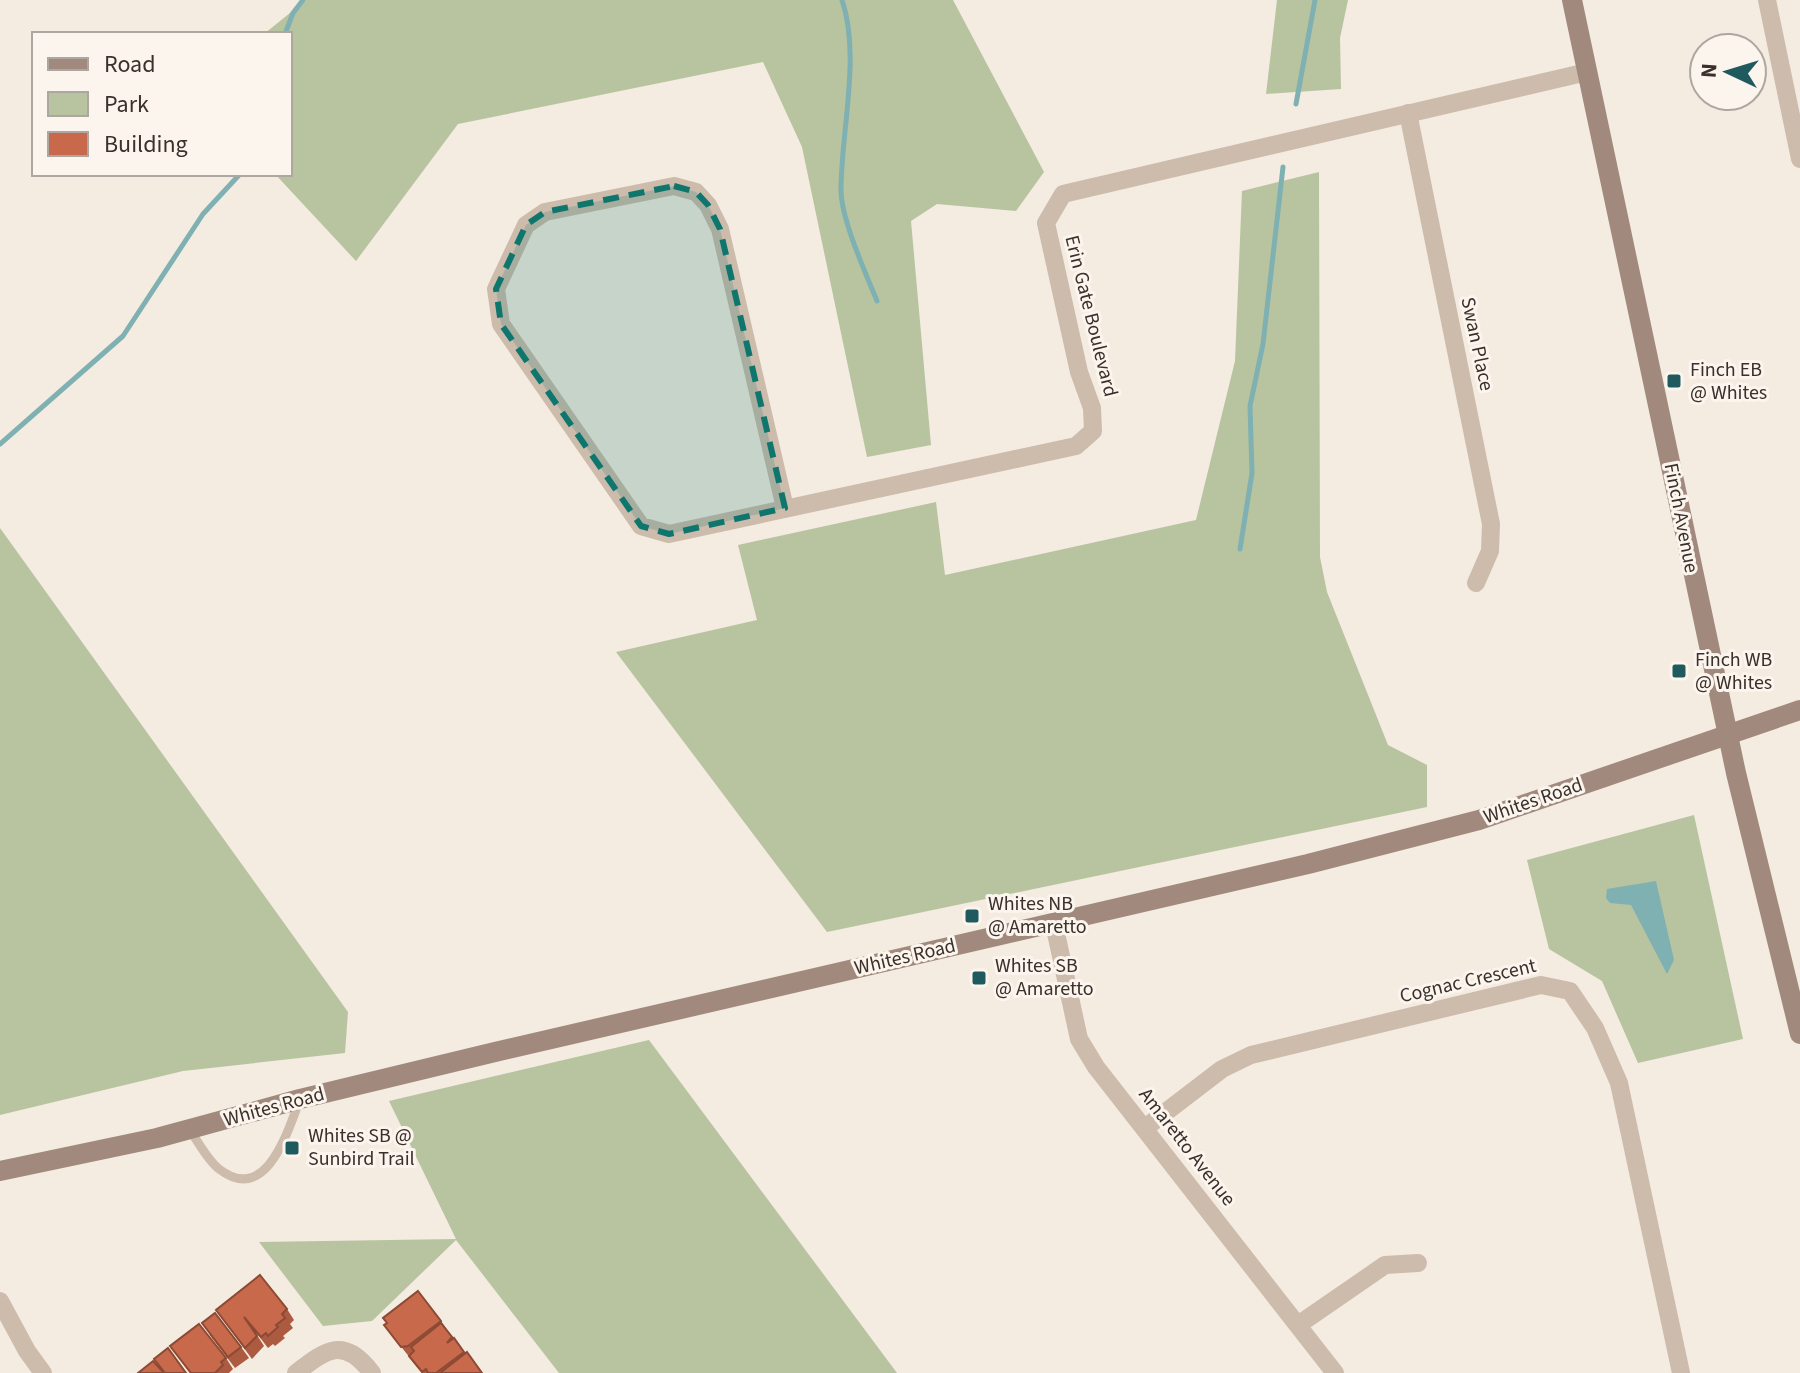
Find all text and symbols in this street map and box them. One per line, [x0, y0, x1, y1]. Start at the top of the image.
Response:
legend [32, 32, 292, 176]
north arrow [1688, 32, 1768, 112]
text: Road [104, 47, 156, 82]
text: N [1693, 62, 1726, 79]
text: Park [104, 87, 149, 122]
text: Building [104, 127, 188, 162]
street label: Erin Gate Boulevard [1057, 232, 1125, 400]
street label: Swan Place [1453, 295, 1501, 393]
place label: Finch EB @ Whites [1690, 356, 1767, 407]
marker: Finch EB @ Whites [1665, 372, 1683, 390]
street label: Finch Avenue [1657, 461, 1705, 575]
place label: Finch WB @ Whites [1695, 646, 1772, 697]
marker: Finch WB @ Whites [1670, 662, 1688, 680]
street label: Whites Road [1480, 771, 1586, 831]
place label: Whites NB @ Amaretto [988, 890, 1087, 941]
marker: Whites NB @ Amaretto [963, 907, 981, 925]
street label: Whites Road [852, 932, 958, 982]
place label: Whites SB @ Amaretto [995, 952, 1094, 1003]
street label: Cognac Crescent [1397, 952, 1539, 1010]
marker: Whites SB @ Amaretto [970, 969, 988, 987]
street label: Whites Road [221, 1080, 327, 1134]
street label: Amaretto Avenue [1132, 1082, 1242, 1212]
place label: Whites SB @ Sunbird Trail [308, 1122, 415, 1173]
marker: Whites SB @ Sunbird Trail [283, 1139, 301, 1157]

